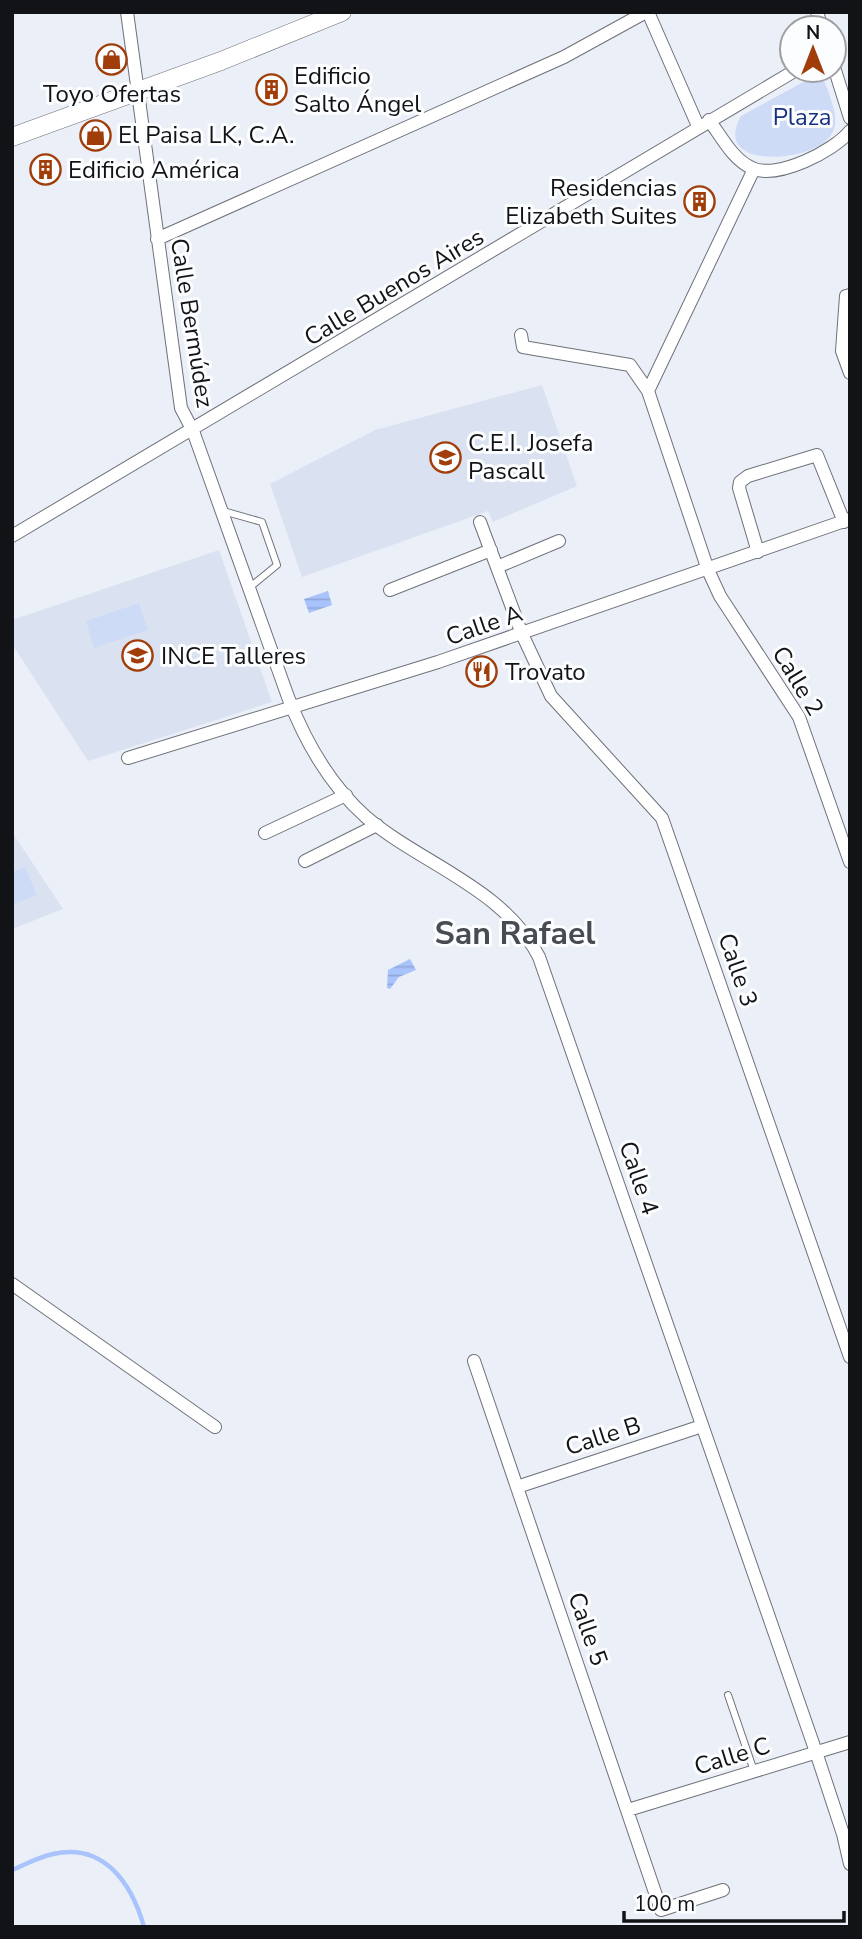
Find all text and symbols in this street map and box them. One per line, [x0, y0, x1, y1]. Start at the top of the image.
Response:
north arrow [778, 14, 848, 84]
text: N [806, 20, 820, 46]
shop icon: Toyo Ofertas [95, 43, 129, 77]
place label: Edificio Salto Ángel [294, 60, 421, 120]
building icon: Edificio Salto Ángel [254, 73, 288, 107]
place label: Toyo Ofertas [43, 78, 181, 110]
park label: Plaza [773, 101, 831, 133]
shop icon: El Paisa LK, C.A. [78, 118, 112, 152]
place label: El Paisa LK, C.A. [118, 119, 294, 151]
building icon: Edificio América [28, 153, 62, 187]
place label: Edificio América [68, 154, 240, 186]
place label: Residencias Elizabeth Suites [505, 172, 677, 232]
building icon: Residencias Elizabeth Suites [683, 185, 717, 219]
street label: Calle Buenos Aires [298, 221, 490, 353]
street label: Calle Bermúdez [163, 236, 221, 410]
place label: C.E.I. Josefa Pascall [468, 427, 593, 487]
school or university icon: C.E.I. Josefa Pascall [428, 440, 462, 474]
street label: Calle A [441, 597, 527, 653]
school or university icon: INCE Talleres [121, 639, 155, 673]
place label: INCE Talleres [161, 640, 306, 672]
street label: Calle 2 [765, 640, 831, 722]
restaurant icon: Trovato [465, 655, 499, 689]
place label: Trovato [505, 656, 586, 688]
district label: San Rafael [435, 912, 595, 955]
street label: Calle 3 [711, 929, 765, 1011]
street label: Calle 4 [612, 1137, 666, 1219]
street label: Calle B [561, 1409, 645, 1463]
street label: Calle 5 [561, 1588, 615, 1670]
street label: Calle C [690, 1729, 774, 1783]
scale bar [624, 1880, 844, 1924]
text: 100 m [634, 1890, 695, 1918]

